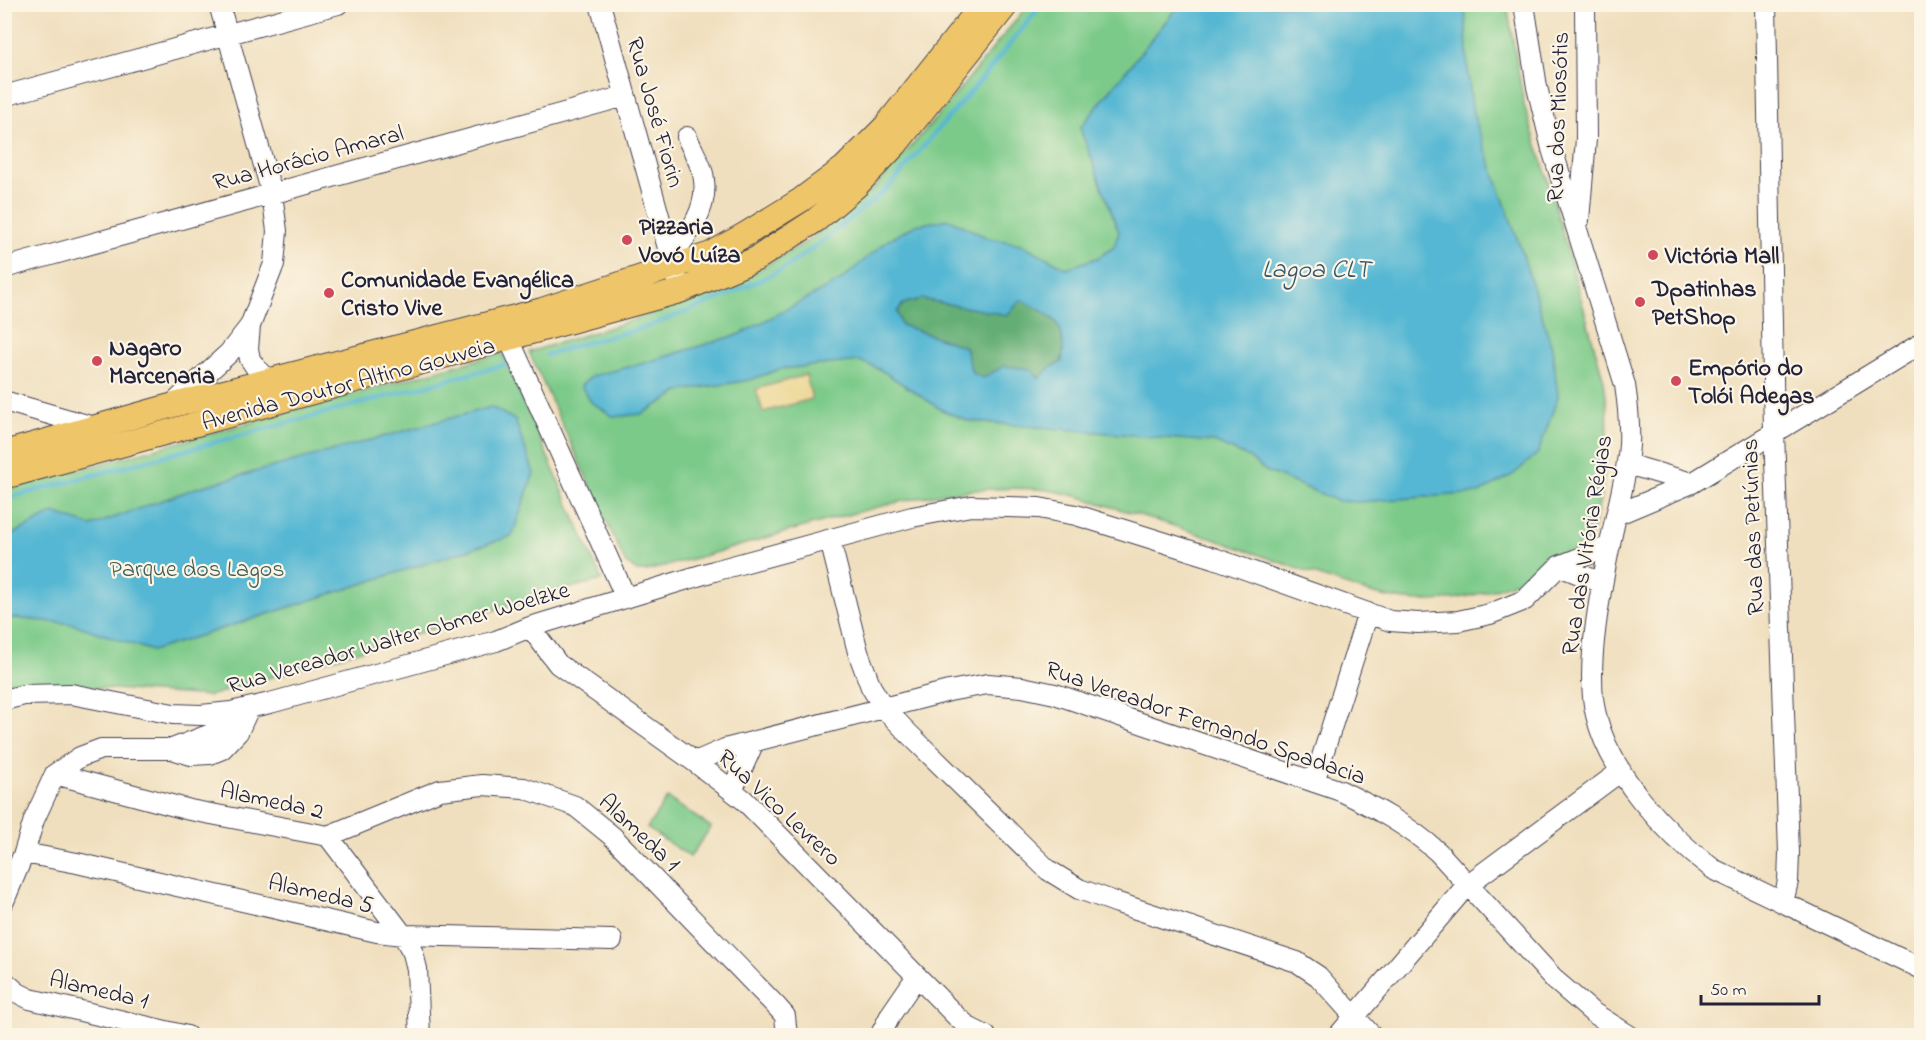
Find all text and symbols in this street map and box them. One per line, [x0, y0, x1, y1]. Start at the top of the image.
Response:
street label: Rua dos Miosótis [1539, 31, 1580, 203]
street label: Rua José Fiorin [615, 33, 692, 192]
street label: Rua Horácio Amaral [209, 117, 408, 202]
place label: Pizzaria Vovó Luíza [638, 211, 740, 274]
marker: Pizzaria Vovó Luíza [620, 233, 634, 247]
place label: Victória Mall [1664, 240, 1779, 275]
marker: Victória Mall [1646, 248, 1660, 262]
water label: Lagoa CLT [1262, 252, 1374, 290]
place label: Comunidade Evangélica Cristo Vive [341, 264, 574, 327]
place label: Dpatinhas PetShop [1651, 273, 1756, 336]
marker: Comunidade Evangélica Cristo Vive [322, 286, 336, 300]
marker: Dpatinhas PetShop [1633, 295, 1647, 309]
street label: Avenida Doutor Altino Gouveia [198, 329, 499, 441]
place label: Nagaro Marcenaria [109, 332, 215, 395]
place label: Empório do Tolói Adegas [1688, 352, 1814, 416]
marker: Nagaro Marcenaria [90, 354, 104, 368]
marker: Empório do Tolói Adegas [1669, 374, 1683, 388]
street label: Rua das Vitória Régias [1554, 433, 1623, 658]
street label: Rua das Petúnias [1734, 438, 1775, 616]
park label: Parque dos Lagos [110, 553, 284, 588]
street label: Rua Vereador Walter Obmer Woelzke [223, 574, 574, 705]
street label: Rua Vereador Fernando Spadacia [1040, 653, 1370, 796]
street label: Rua Vico Levrero [708, 742, 848, 876]
street label: Alameda 2 [216, 774, 327, 831]
street label: Alameda 1 [589, 787, 688, 881]
street label: Alameda 5 [264, 866, 377, 925]
street label: Alameda 1 [45, 963, 152, 1020]
scale bar [1701, 968, 1820, 1006]
text: 50 m [1710, 978, 1747, 1004]

